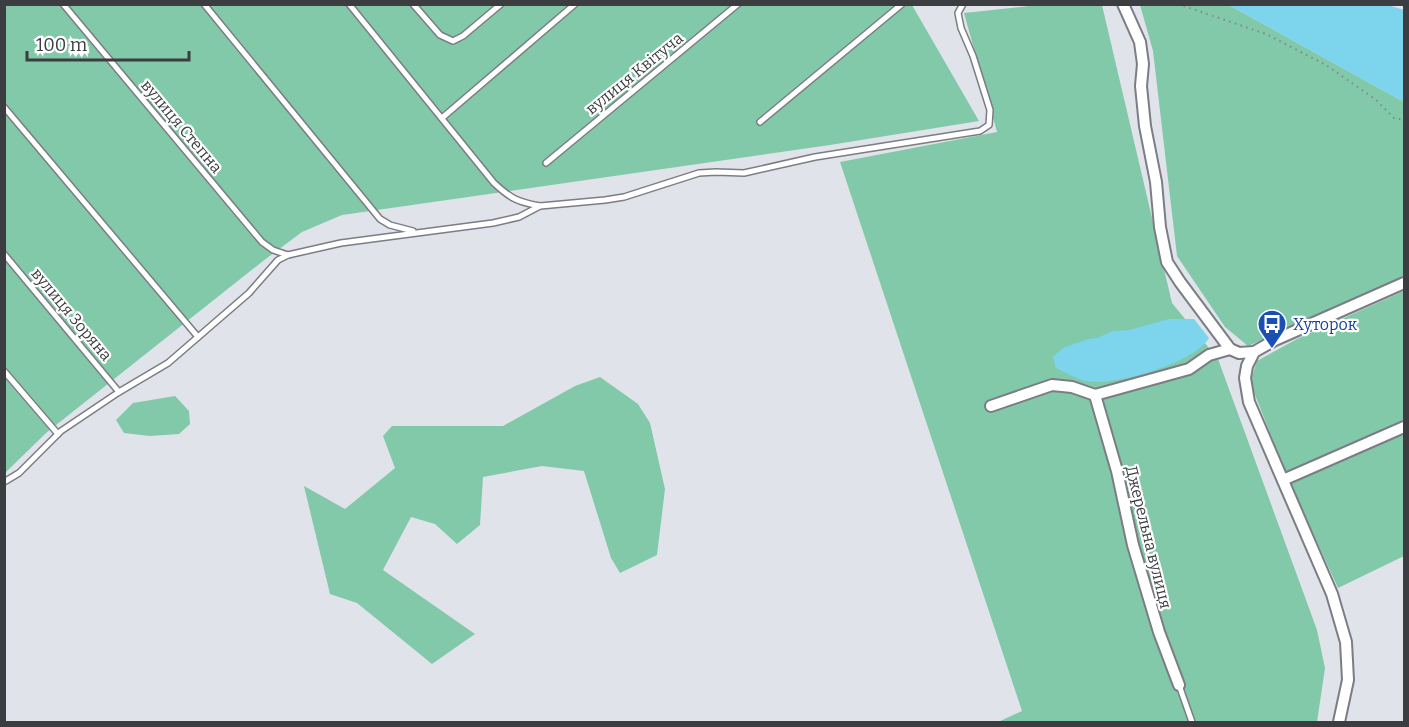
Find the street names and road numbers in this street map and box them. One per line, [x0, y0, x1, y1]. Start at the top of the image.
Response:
street label: вулиця Квітуча [582, 28, 687, 118]
street label: вулиця Степна [137, 76, 226, 177]
street label: вулиця Зоряна [27, 264, 116, 365]
street label: Джерельна вулиця [1122, 464, 1176, 611]

